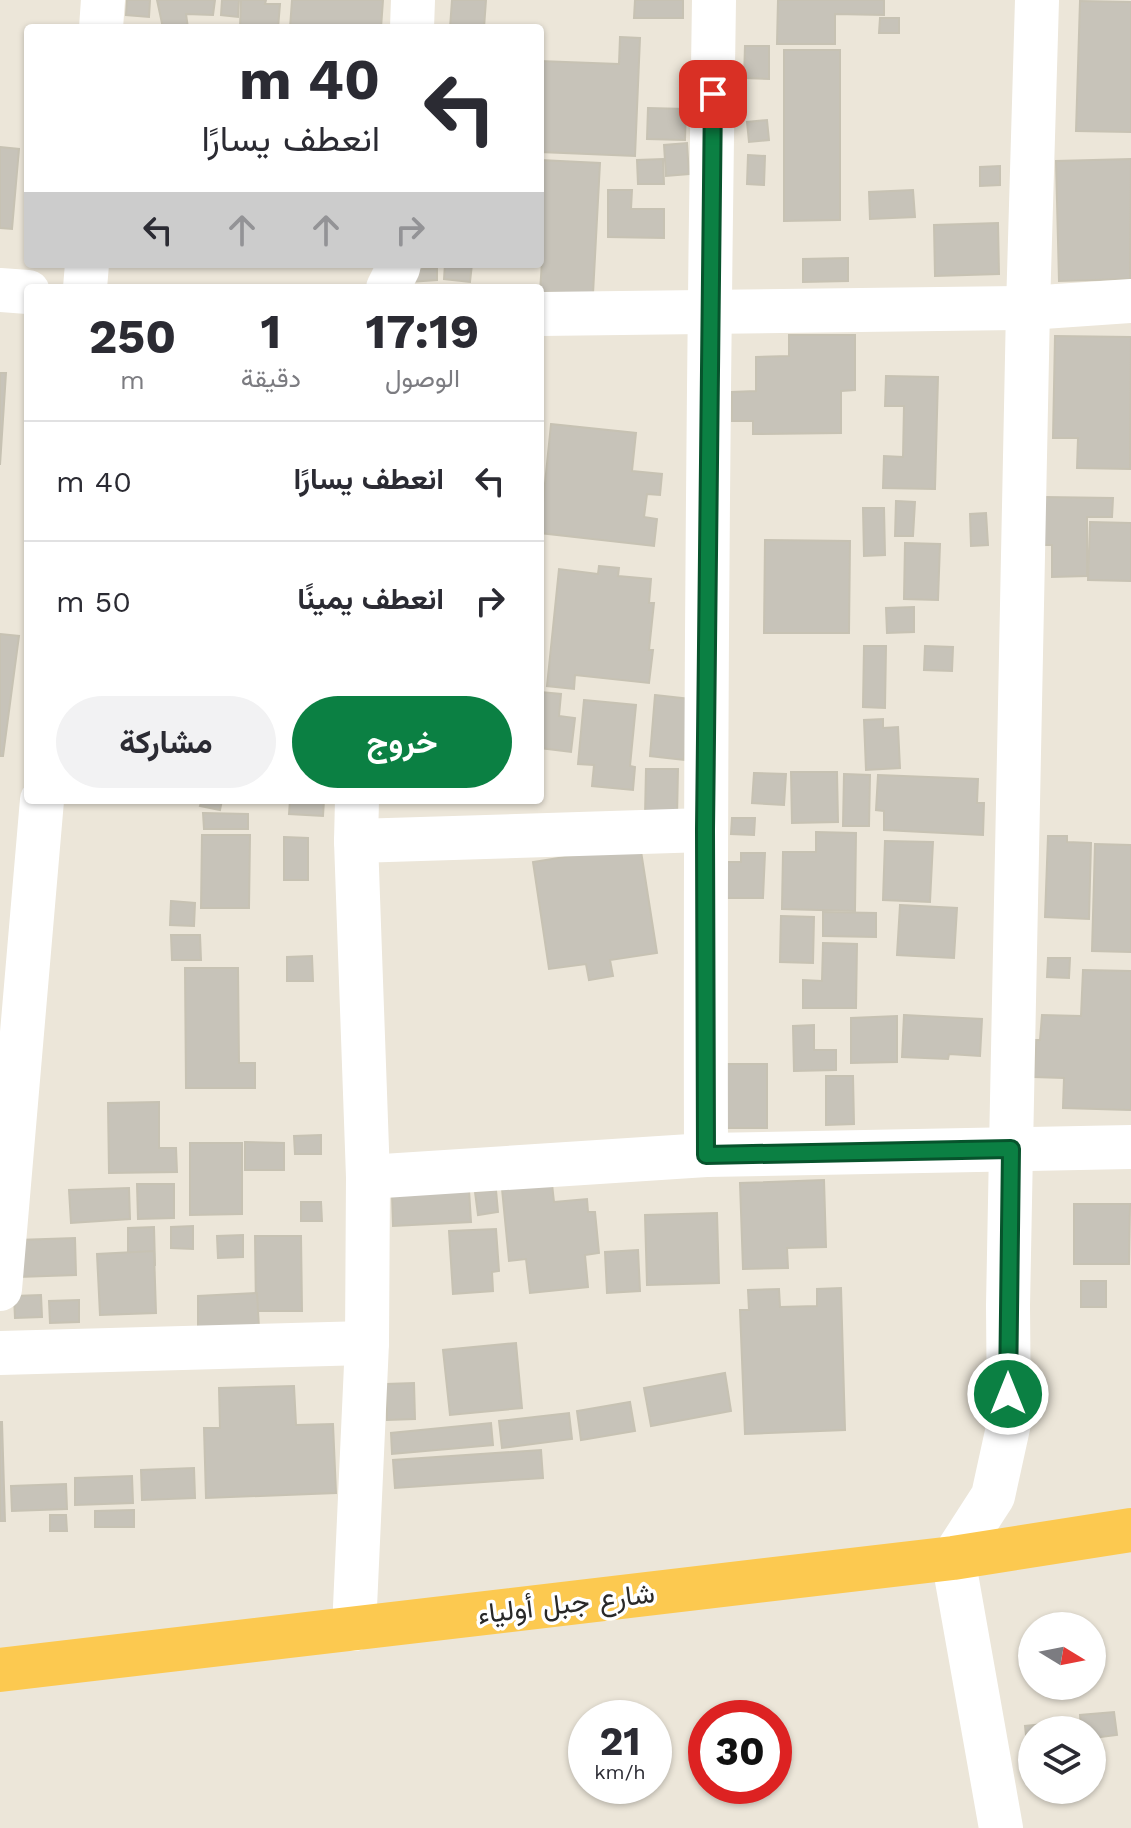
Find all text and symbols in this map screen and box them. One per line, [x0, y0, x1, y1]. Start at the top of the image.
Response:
text: 40 m [239, 47, 380, 113]
icon: left [408, 56, 512, 160]
pin [679, 60, 747, 128]
icon: arrive [691, 72, 735, 116]
text: انعطف يسارًا [202, 118, 380, 160]
icon: left [136, 208, 180, 252]
icon: ahead [220, 208, 264, 252]
icon: ahead [304, 208, 348, 252]
icon: right [388, 208, 432, 252]
text: 1 [261, 303, 281, 360]
text: 17:19 [366, 303, 479, 360]
text: 250 [89, 308, 176, 365]
text: دقيقة [241, 363, 301, 393]
text: الوصول [385, 363, 460, 393]
text: m [120, 365, 145, 395]
icon: left [468, 459, 512, 503]
text: انعطف يسارًا [293, 461, 444, 496]
text: 40 m [56, 464, 132, 499]
icon: right [468, 579, 512, 623]
text: انعطف يمينًا [297, 581, 444, 616]
text: 50 m [56, 584, 131, 619]
button: مشاركة [56, 696, 276, 788]
button: خروج [292, 696, 512, 788]
position arrow [966, 1352, 1050, 1436]
street label: شارع جبل أولياء [475, 1576, 657, 1633]
north arrow [1018, 1612, 1106, 1700]
map controls [1018, 1612, 1106, 1804]
speed limit sign: 30 [688, 1700, 792, 1804]
button: layers [1018, 1716, 1106, 1804]
text: 21 [599, 1718, 641, 1765]
text: km/h [594, 1760, 646, 1784]

